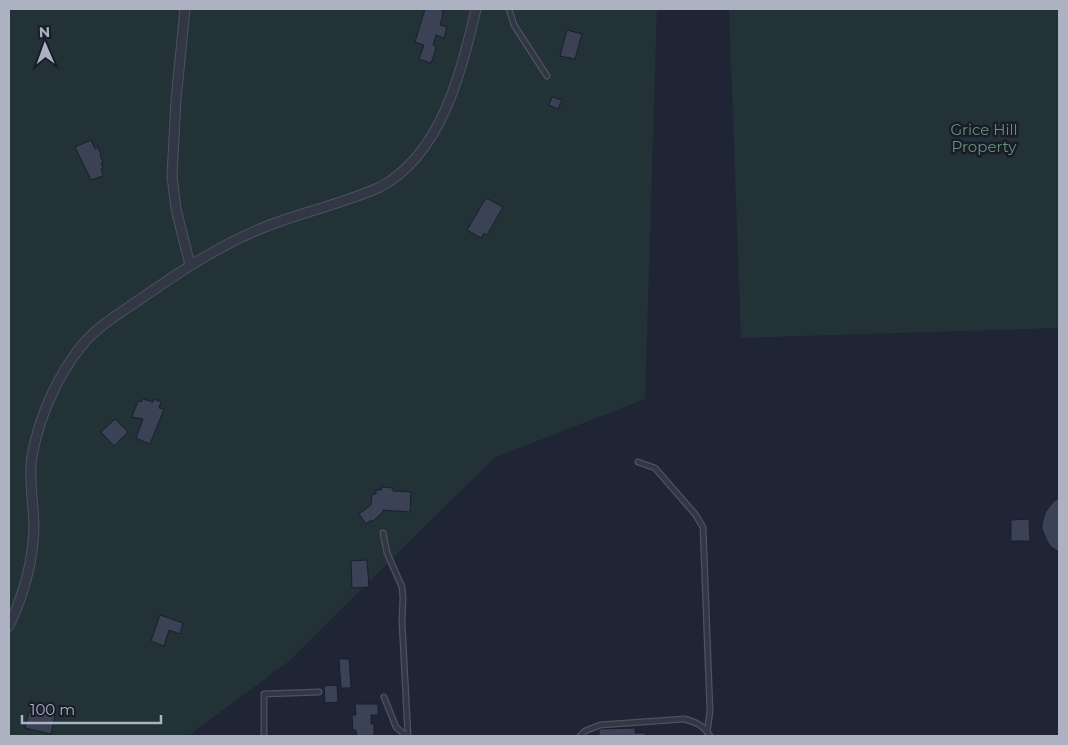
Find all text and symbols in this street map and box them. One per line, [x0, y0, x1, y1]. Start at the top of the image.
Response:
north arrow [20, 20, 70, 70]
text: N [39, 23, 51, 41]
park label: Grice Hill Property [950, 120, 1018, 156]
scale bar [22, 692, 161, 724]
text: 100 m [30, 700, 75, 719]

